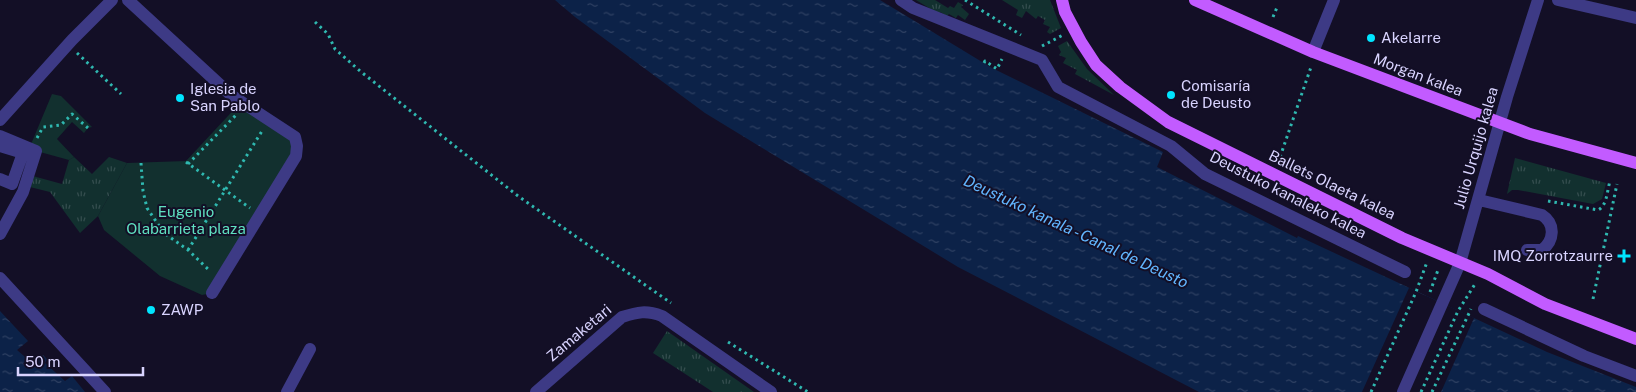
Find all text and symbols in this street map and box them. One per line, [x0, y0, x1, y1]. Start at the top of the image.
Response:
place label: Akelarre [1381, 29, 1441, 46]
marker: Akelarre [1365, 32, 1377, 44]
street label: Morgan kalea [1371, 50, 1465, 99]
place label: Comisaría de Deusto [1181, 77, 1251, 111]
place label: Iglesia de San Pablo [190, 80, 260, 114]
street label: Julio Urquijo kalea [1450, 85, 1501, 211]
marker: Comisaría de Deusto [1165, 89, 1177, 101]
marker: Iglesia de San Pablo [174, 92, 186, 104]
street label: Ballets Olaeta kalea [1266, 146, 1398, 223]
street label: Deustuko kanaleko kalea [1207, 148, 1369, 241]
water label: Deustuko kanala - Canal de Deusto [960, 171, 1191, 292]
park label: Eugenio Olabarrieta plaza [126, 203, 246, 237]
place label: IMQ Zorrotzaurre [1493, 247, 1613, 264]
marker: IMQ Zorrotzaurre [1617, 249, 1631, 263]
place label: ZAWP [161, 301, 204, 318]
street label: Zamaketari [543, 301, 614, 365]
marker: ZAWP [145, 304, 157, 316]
scale bar [18, 344, 142, 376]
text: 50 m [25, 353, 60, 370]

